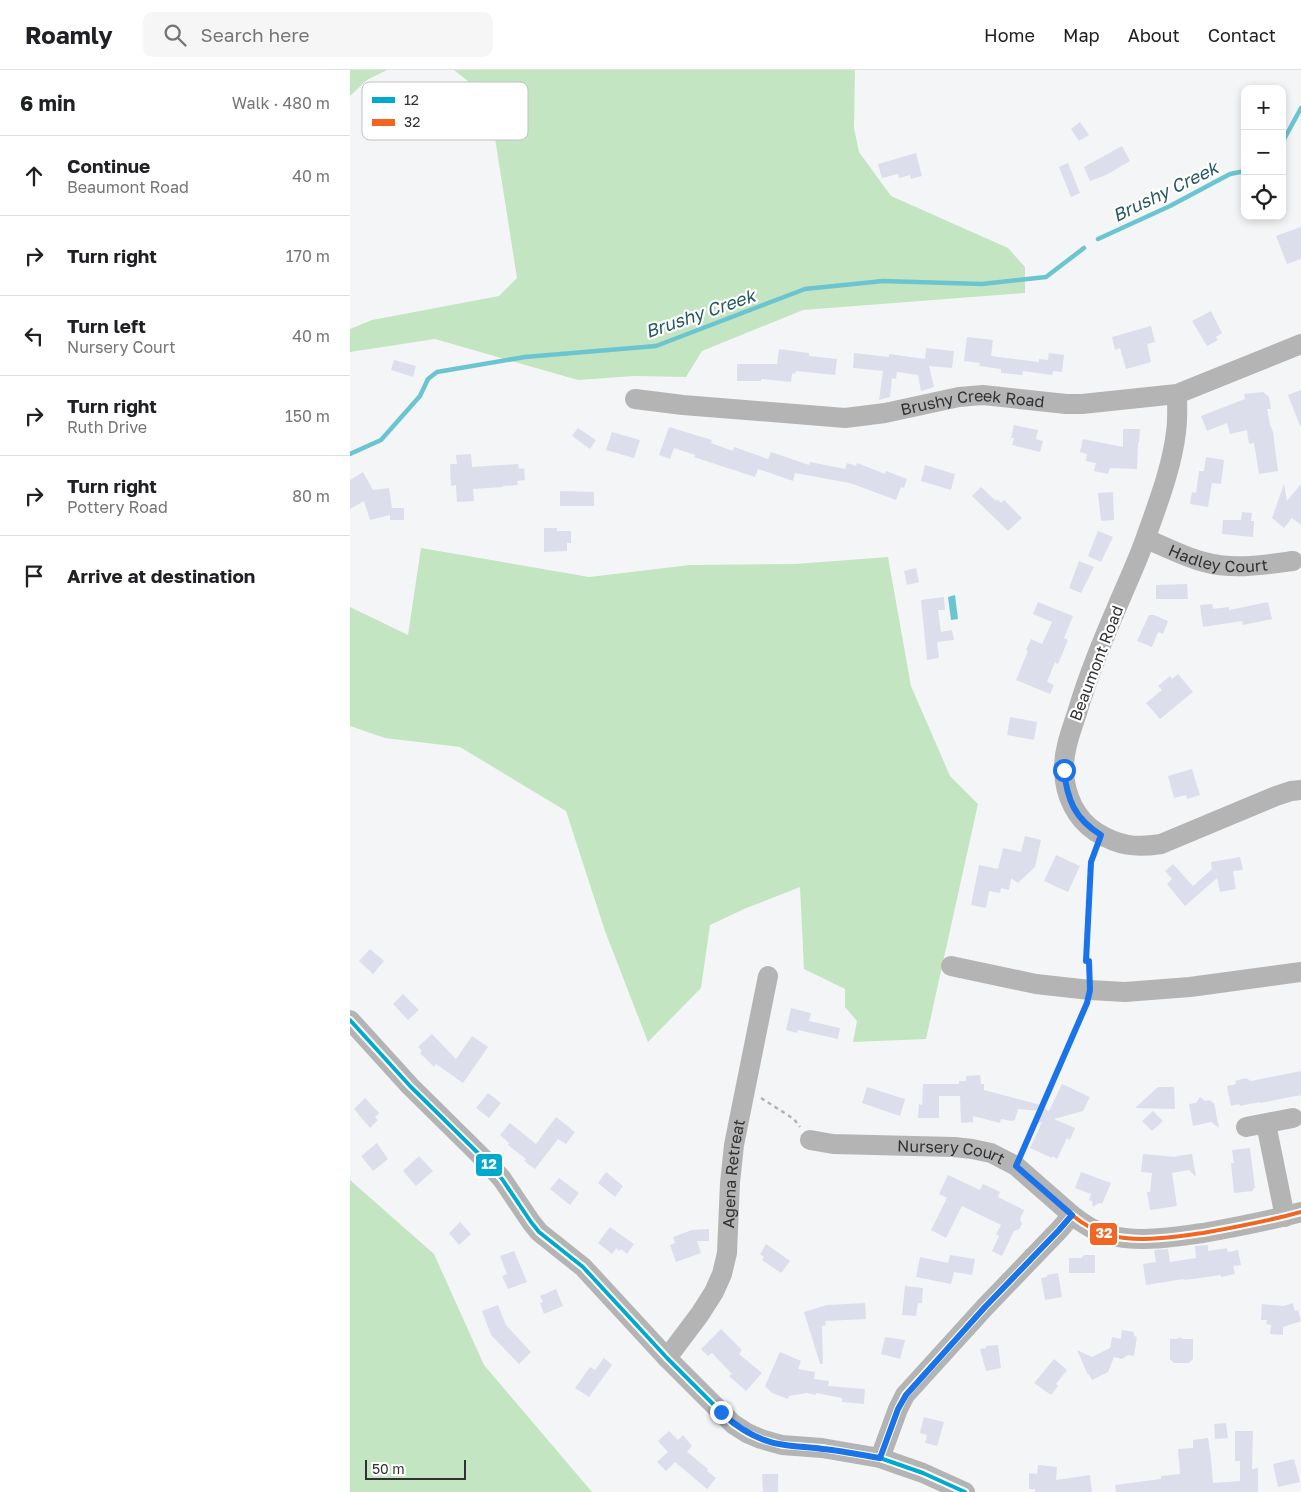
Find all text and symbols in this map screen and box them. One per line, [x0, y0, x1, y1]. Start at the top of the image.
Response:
search box [143, 12, 493, 57]
text: Roamly [25, 20, 113, 49]
icon: search [161, 21, 189, 49]
text: Search here [201, 23, 309, 46]
text: Home [984, 24, 1035, 46]
text: Map [1063, 24, 1100, 46]
text: About [1128, 24, 1180, 46]
text: Contact [1208, 24, 1276, 46]
legend [362, 82, 528, 140]
map controls [1241, 85, 1286, 220]
button: + [1241, 85, 1286, 130]
text: 6 min [20, 90, 75, 116]
text: 12 [404, 91, 419, 108]
text: Walk · 480 m [232, 93, 330, 113]
text: 32 [404, 113, 420, 130]
button: − [1241, 130, 1286, 175]
text: Continue [67, 154, 150, 177]
water label: Brushy Creek [1109, 155, 1223, 226]
icon: ahead [20, 162, 48, 190]
text: 40 m [292, 166, 330, 186]
button: locate [1241, 175, 1286, 220]
text: Beaumont Road [67, 177, 189, 197]
icon: right [20, 242, 48, 270]
text: Turn right [67, 244, 157, 267]
text: 170 m [286, 246, 330, 266]
water label: Brushy Creek [642, 283, 760, 342]
text: Turn left [67, 314, 146, 337]
icon: left [20, 322, 48, 350]
text: 40 m [292, 326, 330, 346]
text: Nursery Court [67, 337, 176, 357]
street label: Brushy Creek Road [899, 385, 1045, 419]
text: Turn right [67, 394, 157, 417]
icon: right [20, 402, 48, 430]
text: 150 m [285, 406, 330, 426]
text: Ruth Drive [67, 417, 147, 437]
text: Turn right [67, 474, 157, 497]
icon: right [20, 482, 48, 510]
text: 80 m [292, 486, 330, 506]
text: Pottery Road [67, 497, 168, 517]
street label: Hadley Court [1165, 540, 1269, 576]
icon: arrive [20, 562, 48, 590]
text: Arrive at destination [67, 564, 255, 587]
street label: Beaumont Road [1065, 603, 1127, 723]
route start [1053, 759, 1076, 782]
street label: Agena Retreat [718, 1117, 749, 1229]
street label: Nursery Court [897, 1136, 1008, 1169]
line badge: 12 [475, 1153, 503, 1177]
text: 12 [481, 1155, 497, 1172]
line badge: 32 [1089, 1222, 1118, 1246]
text: 32 [1095, 1224, 1113, 1241]
route end [710, 1401, 733, 1424]
scale bar [365, 1457, 466, 1480]
text: 50 m [372, 1460, 405, 1477]

